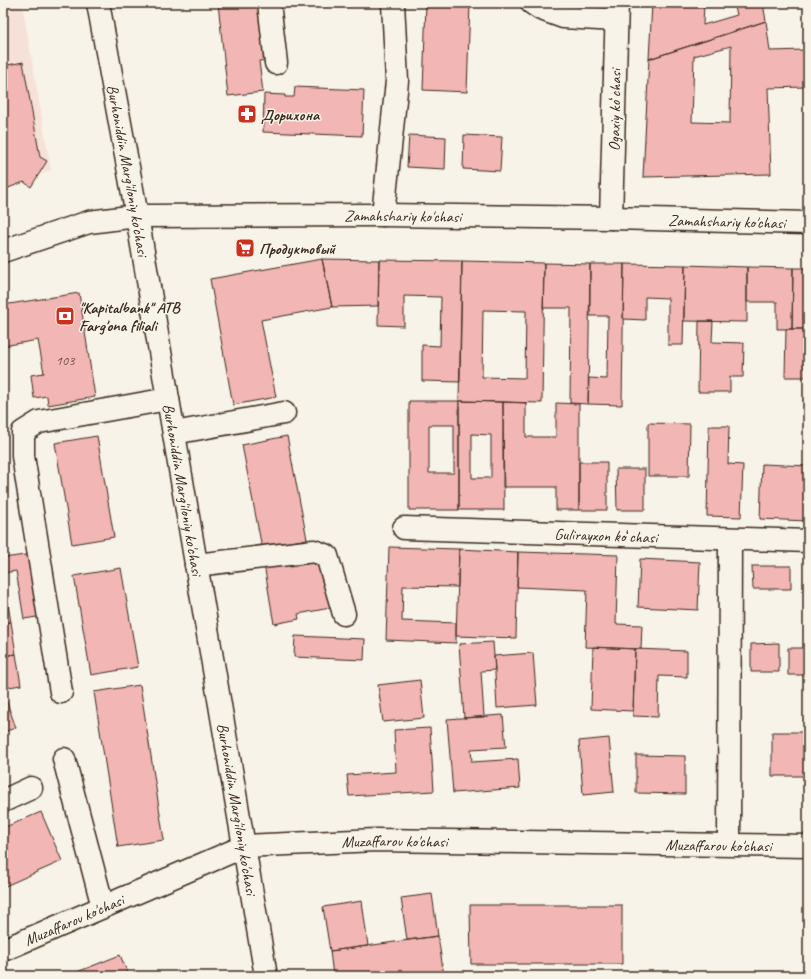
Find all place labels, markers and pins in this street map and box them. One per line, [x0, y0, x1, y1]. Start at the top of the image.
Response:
pharmacy icon: Дорихона [236, 103, 258, 125]
place label: Дорихона [261, 105, 321, 125]
supermarket icon: Продуктовый [234, 237, 256, 259]
place label: Продуктовый [259, 239, 336, 259]
place label: "Kapitalbank" АТB Farg'ona filiali [79, 298, 181, 336]
bank icon: "Kapitalbank" АТB Farg'ona filiali [54, 305, 76, 327]

